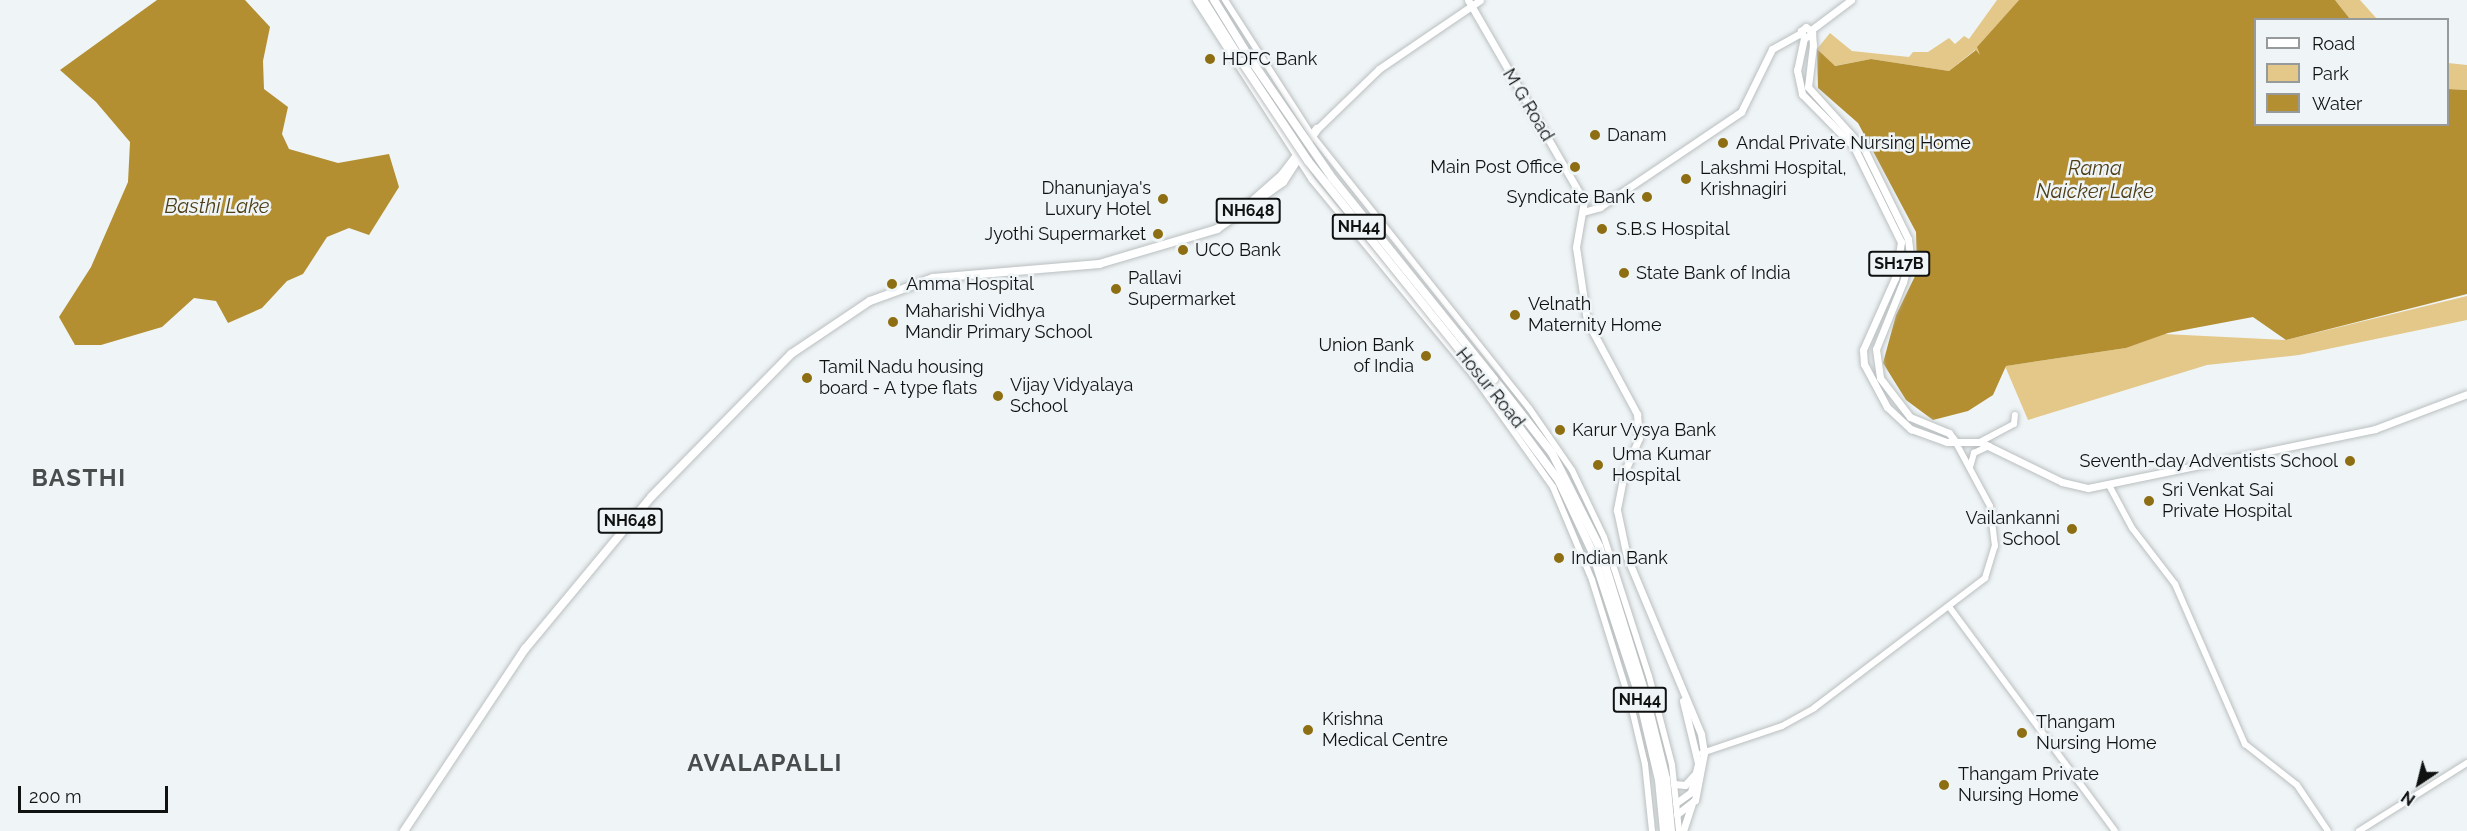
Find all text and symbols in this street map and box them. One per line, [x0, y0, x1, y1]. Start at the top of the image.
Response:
legend [2254, 18, 2449, 126]
text: Road [2312, 33, 2355, 54]
place label: HDFC Bank [1222, 48, 1317, 70]
marker: HDFC Bank [1203, 52, 1217, 66]
text: Park [2312, 63, 2349, 84]
street label: M G Road [1498, 65, 1558, 145]
text: Water [2312, 93, 2362, 114]
place label: Danam [1607, 124, 1666, 146]
marker: Danam [1588, 128, 1602, 142]
place label: Andal Private Nursing Home [1736, 132, 1971, 154]
marker: Andal Private Nursing Home [1714, 134, 1732, 152]
place label: Main Post Office [1430, 156, 1563, 178]
water label: Rama Naicker Lake [2036, 156, 2154, 203]
place label: Lakshmi Hospital, Krishnagiri [1700, 158, 1846, 201]
marker: Main Post Office [1568, 160, 1582, 174]
marker: Lakshmi Hospital, Krishnagiri [1677, 170, 1695, 188]
place label: Dhanunjaya's Luxury Hotel [1041, 178, 1151, 220]
place label: Syndicate Bank [1507, 186, 1635, 208]
marker: Syndicate Bank [1640, 190, 1654, 204]
marker: Dhanunjaya's Luxury Hotel [1156, 192, 1170, 206]
water label: Basthi Lake [165, 194, 269, 218]
road number: NH648 [1215, 198, 1281, 224]
road number: NH44 [1330, 214, 1388, 240]
place label: S.B.S Hospital [1616, 218, 1730, 240]
marker: S.B.S Hospital [1593, 220, 1611, 238]
place label: Jyothi Supermarket [984, 223, 1146, 245]
marker: Jyothi Supermarket [1151, 227, 1165, 241]
place label: UCO Bank [1195, 239, 1281, 261]
marker: UCO Bank [1176, 243, 1190, 257]
road number: SH17B [1868, 251, 1930, 277]
place label: State Bank of India [1636, 262, 1791, 284]
marker: State Bank of India [1617, 266, 1631, 280]
place label: Pallavi Supermarket [1128, 268, 1236, 310]
place label: Amma Hospital [906, 273, 1034, 295]
marker: Amma Hospital [883, 275, 901, 293]
marker: Pallavi Supermarket [1109, 282, 1123, 296]
place label: Velnath Maternity Home [1528, 294, 1662, 336]
place label: Maharishi Vidhya Mandir Primary School [905, 301, 1093, 344]
marker: Velnath Maternity Home [1506, 306, 1524, 324]
marker: Maharishi Vidhya Mandir Primary School [886, 315, 900, 329]
place label: Union Bank of India [1318, 335, 1414, 378]
street label: Hosur Road [1451, 343, 1529, 433]
marker: Union Bank of India [1419, 349, 1433, 363]
place label: Tamil Nadu housing board - A type flats [819, 357, 984, 400]
marker: Tamil Nadu housing board - A type flats [800, 371, 814, 385]
place label: Vijay Vidyalaya School [1010, 375, 1134, 418]
marker: Vijay Vidyalaya School [991, 389, 1005, 403]
place label: Karur Vysya Bank [1572, 419, 1717, 441]
marker: Karur Vysya Bank [1553, 423, 1567, 437]
place label: Uma Kumar Hospital [1612, 444, 1711, 486]
place label: Seventh-day Adventists School [2078, 450, 2338, 472]
marker: Seventh-day Adventists School [2343, 454, 2357, 468]
marker: Uma Kumar Hospital [1589, 456, 1607, 474]
district label: BASTHI [31, 464, 127, 492]
place label: Sri Venkat Sai Private Hospital [2162, 480, 2292, 522]
marker: Sri Venkat Sai Private Hospital [2140, 492, 2158, 510]
road number: NH648 [597, 508, 663, 534]
place label: Vailankanni School [1966, 508, 2060, 550]
marker: Vailankanni School [2065, 522, 2079, 536]
place label: Indian Bank [1571, 547, 1668, 569]
marker: Indian Bank [1552, 551, 1566, 565]
road number: NH44 [1612, 687, 1668, 713]
place label: Krishna Medical Centre [1322, 709, 1448, 752]
place label: Thangam Nursing Home [2036, 712, 2157, 754]
marker: Krishna Medical Centre [1299, 721, 1317, 739]
marker: Thangam Nursing Home [2013, 724, 2031, 742]
district label: AVALAPALLI [687, 749, 843, 777]
north arrow [2389, 753, 2449, 813]
place label: Thangam Private Nursing Home [1958, 764, 2099, 806]
scale bar [21, 774, 171, 812]
marker: Thangam Private Nursing Home [1935, 776, 1953, 794]
text: 200 m [29, 786, 82, 807]
text: N [2398, 787, 2419, 809]

